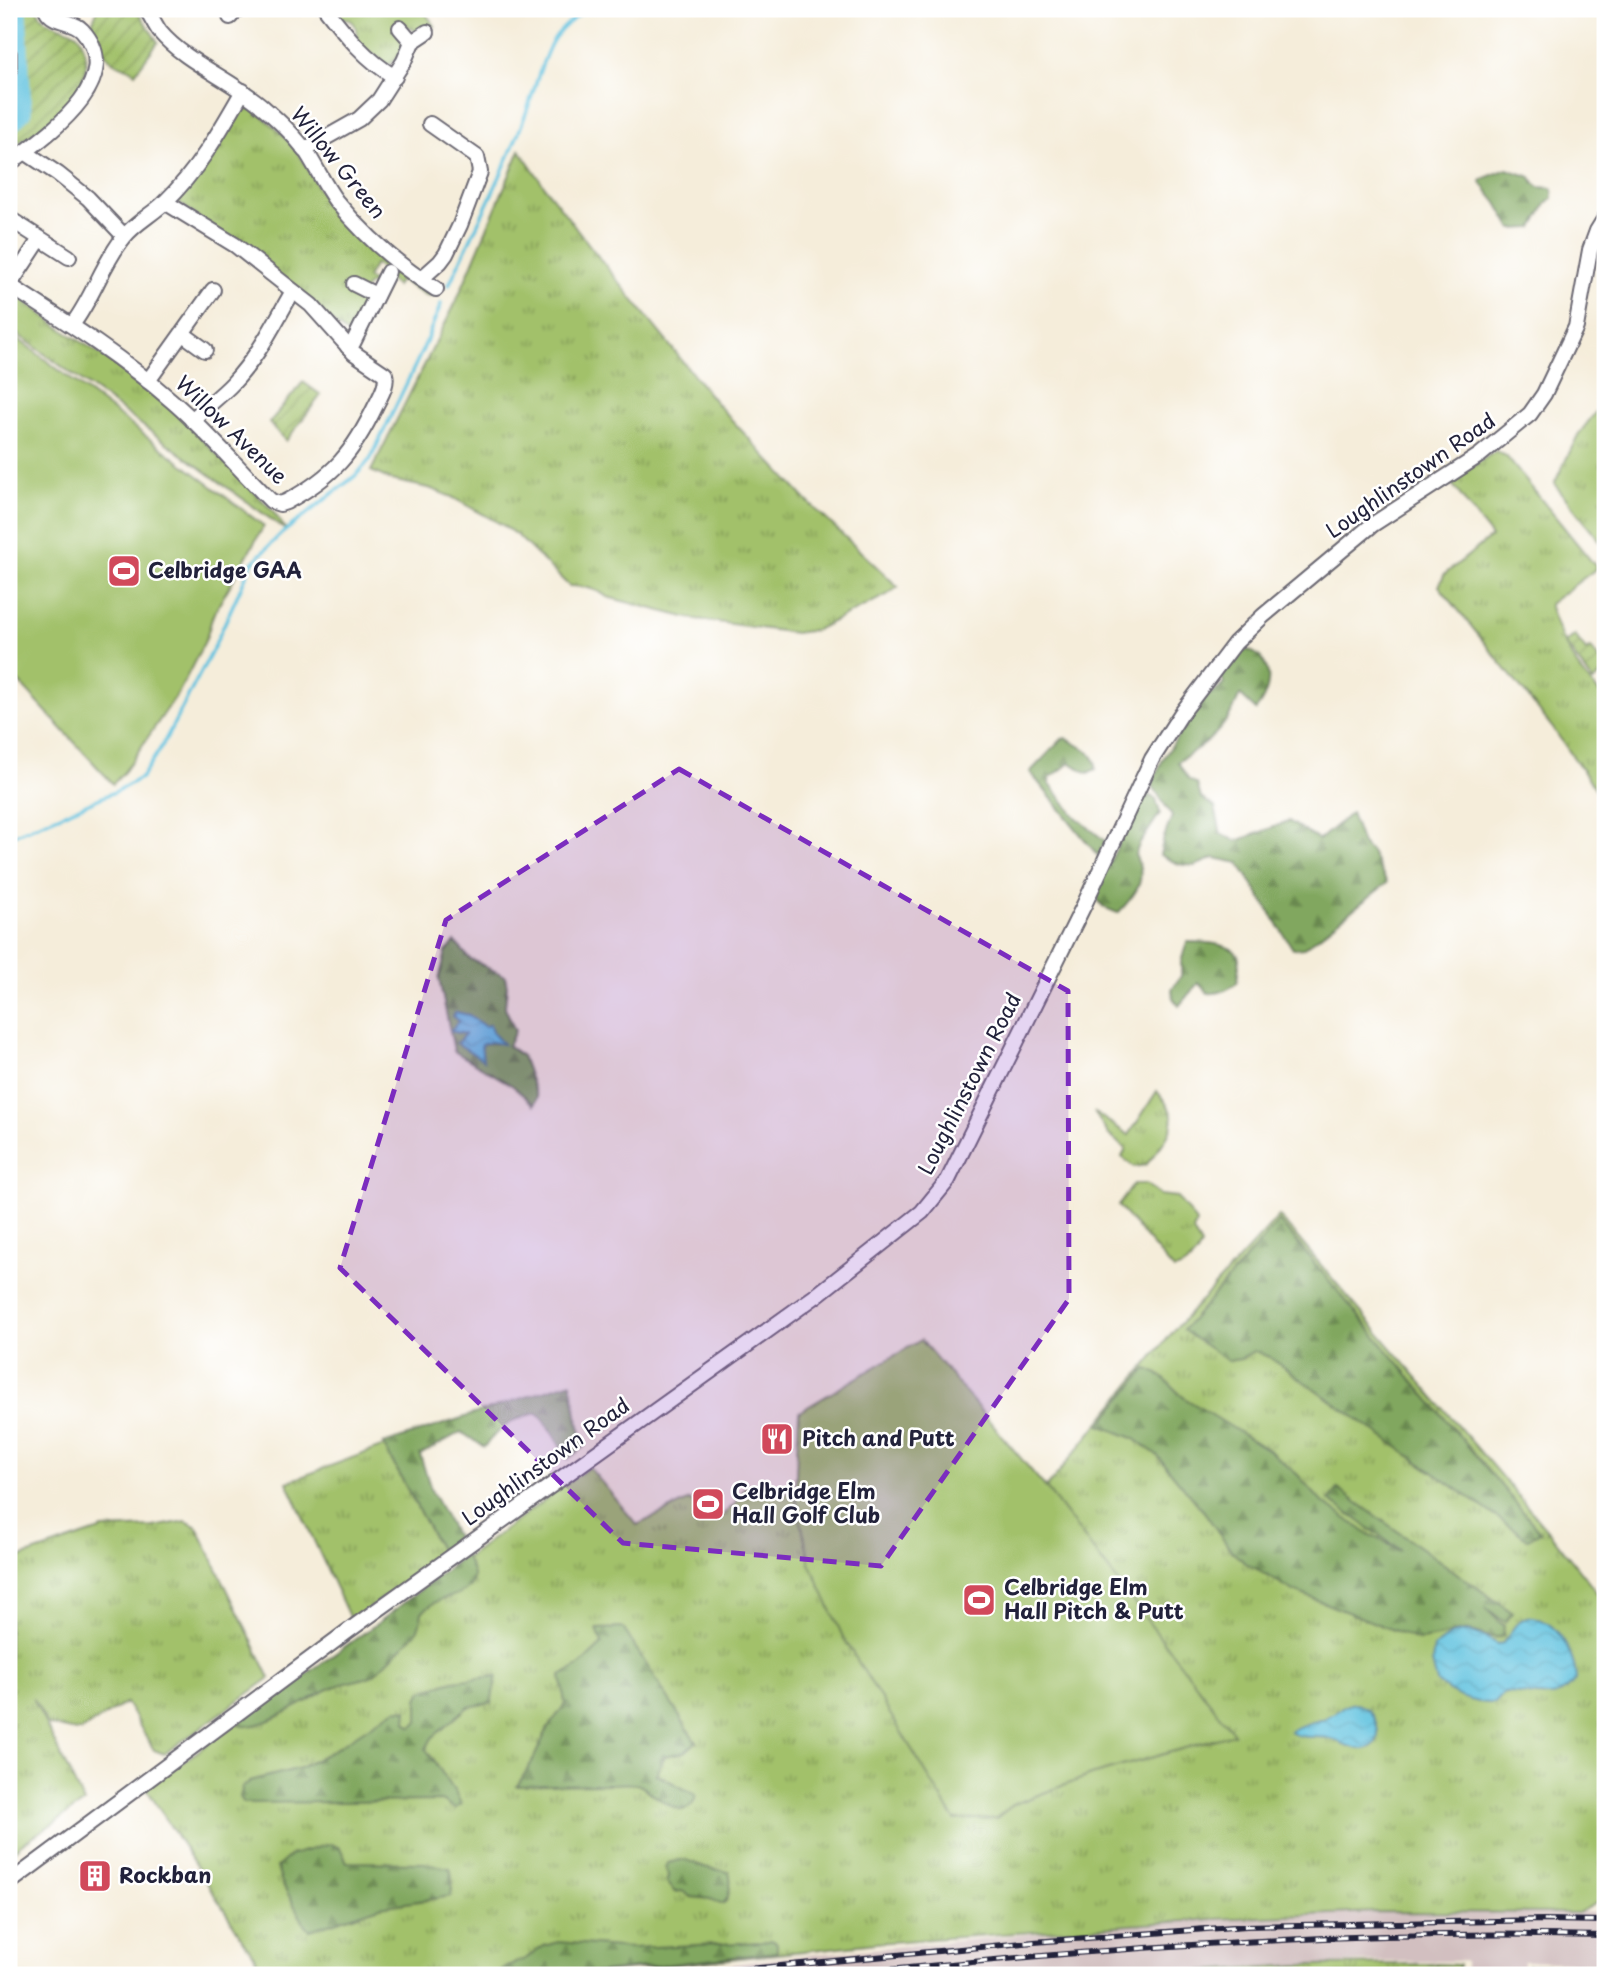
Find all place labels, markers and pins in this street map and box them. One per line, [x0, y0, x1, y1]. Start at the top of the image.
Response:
sports icon: Celbridge GAA [105, 552, 143, 590]
place label: Celbridge GAA [148, 553, 302, 585]
restaurant icon: Pitch and Putt [758, 1420, 796, 1458]
place label: Pitch and Putt [802, 1421, 955, 1453]
place label: Celbridge Elm Hall Golf Club [732, 1474, 880, 1530]
sports icon: Celbridge Elm Hall Golf Club [689, 1485, 727, 1523]
place label: Celbridge Elm Hall Pitch & Putt [1004, 1570, 1184, 1626]
sports icon: Celbridge Elm Hall Pitch & Putt [960, 1581, 998, 1619]
building icon: Rockban [76, 1857, 114, 1895]
place label: Rockban [119, 1858, 211, 1890]

